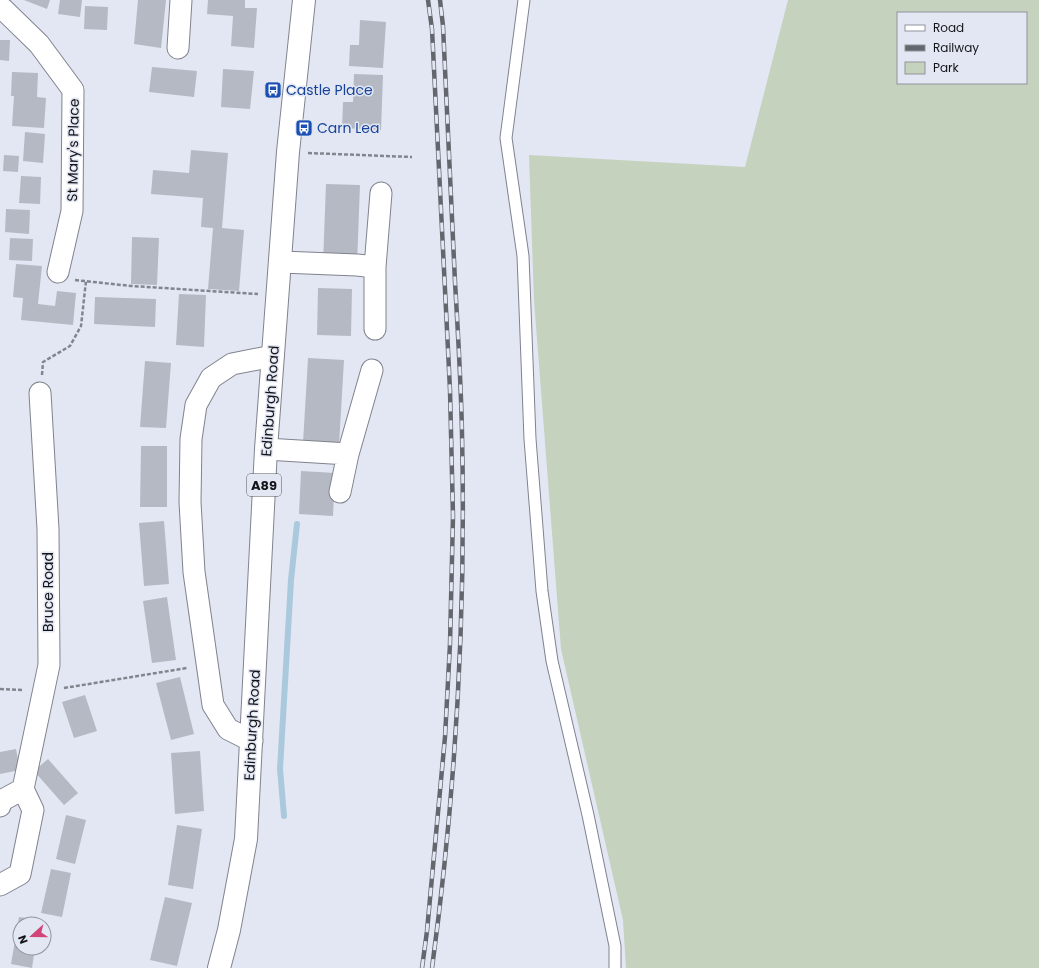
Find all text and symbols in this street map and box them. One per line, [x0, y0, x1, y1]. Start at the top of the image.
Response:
legend [897, 12, 1027, 84]
text: Road [933, 19, 964, 36]
text: Railway [933, 39, 979, 56]
text: Park [933, 59, 960, 76]
bus stop icon: Castle Place [263, 80, 283, 100]
place label: Castle Place [286, 80, 373, 100]
street label: St Mary's Place [62, 98, 84, 202]
bus stop icon: Carn Lea [294, 118, 314, 138]
place label: Carn Lea [317, 118, 379, 138]
street label: Edinburgh Road [256, 345, 284, 457]
road number: A89 [247, 474, 281, 496]
street label: Bruce Road [38, 552, 58, 632]
street label: Edinburgh Road [239, 669, 265, 781]
north arrow [12, 916, 52, 956]
text: N [14, 933, 32, 946]

